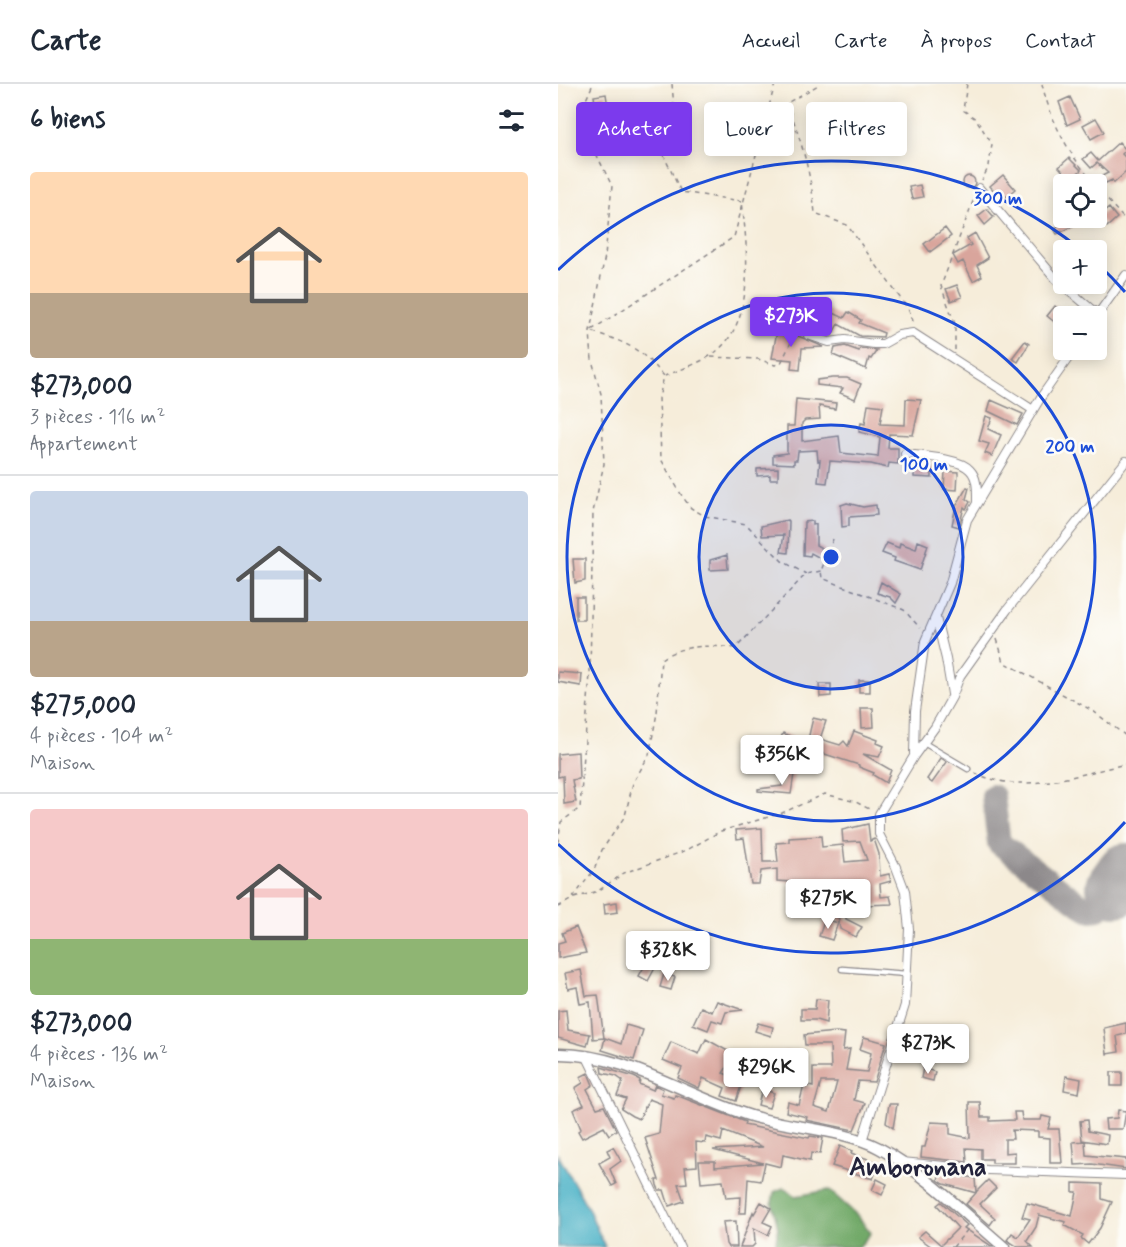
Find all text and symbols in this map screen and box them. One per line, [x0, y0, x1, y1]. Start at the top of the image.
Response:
text: Carte [30, 23, 102, 60]
text: Accueil [742, 27, 801, 55]
text: Carte [834, 27, 888, 55]
text: À propos [921, 27, 992, 55]
text: Contact [1025, 27, 1096, 55]
chip: Acheter [576, 102, 692, 156]
chip: Louer [704, 102, 794, 156]
chip: Filtres [806, 102, 907, 156]
text: 6 biens [30, 103, 106, 137]
icon: filters [495, 104, 528, 137]
map controls [1053, 174, 1107, 360]
button: locate [1053, 174, 1107, 228]
text: 300 m [974, 187, 1022, 211]
icon: home [225, 211, 333, 319]
button: + [1053, 240, 1107, 294]
pin: $273K [749, 297, 833, 348]
text: $273K [764, 303, 818, 330]
button: − [1053, 306, 1107, 360]
text: $273,000 [30, 370, 132, 404]
text: 3 pièces · 116 m² [30, 404, 165, 431]
text: Appartement [30, 431, 138, 458]
text: 200 m [1045, 435, 1095, 459]
text: 100 m [900, 453, 948, 477]
icon: home [225, 530, 333, 638]
centre of rings [821, 547, 841, 567]
text: $275,000 [30, 689, 136, 723]
text: 4 pièces · 104 m² [30, 723, 173, 750]
pin: $356K [740, 735, 824, 786]
text: $356K [755, 741, 810, 768]
text: Maison [30, 750, 95, 777]
icon: home [225, 848, 333, 956]
pin: $275K [786, 879, 870, 930]
text: $275K [800, 885, 856, 912]
pin: $328K [626, 931, 710, 982]
text: $328K [640, 937, 696, 964]
text: $273,000 [30, 1007, 132, 1041]
pin: $273K [886, 1024, 970, 1075]
text: $273K [901, 1030, 955, 1057]
text: 4 pièces · 136 m² [30, 1041, 168, 1068]
pin: $296K [724, 1048, 808, 1099]
text: $296K [737, 1054, 795, 1081]
text: Maison [30, 1068, 95, 1095]
district label: Amboronana [849, 1151, 987, 1185]

